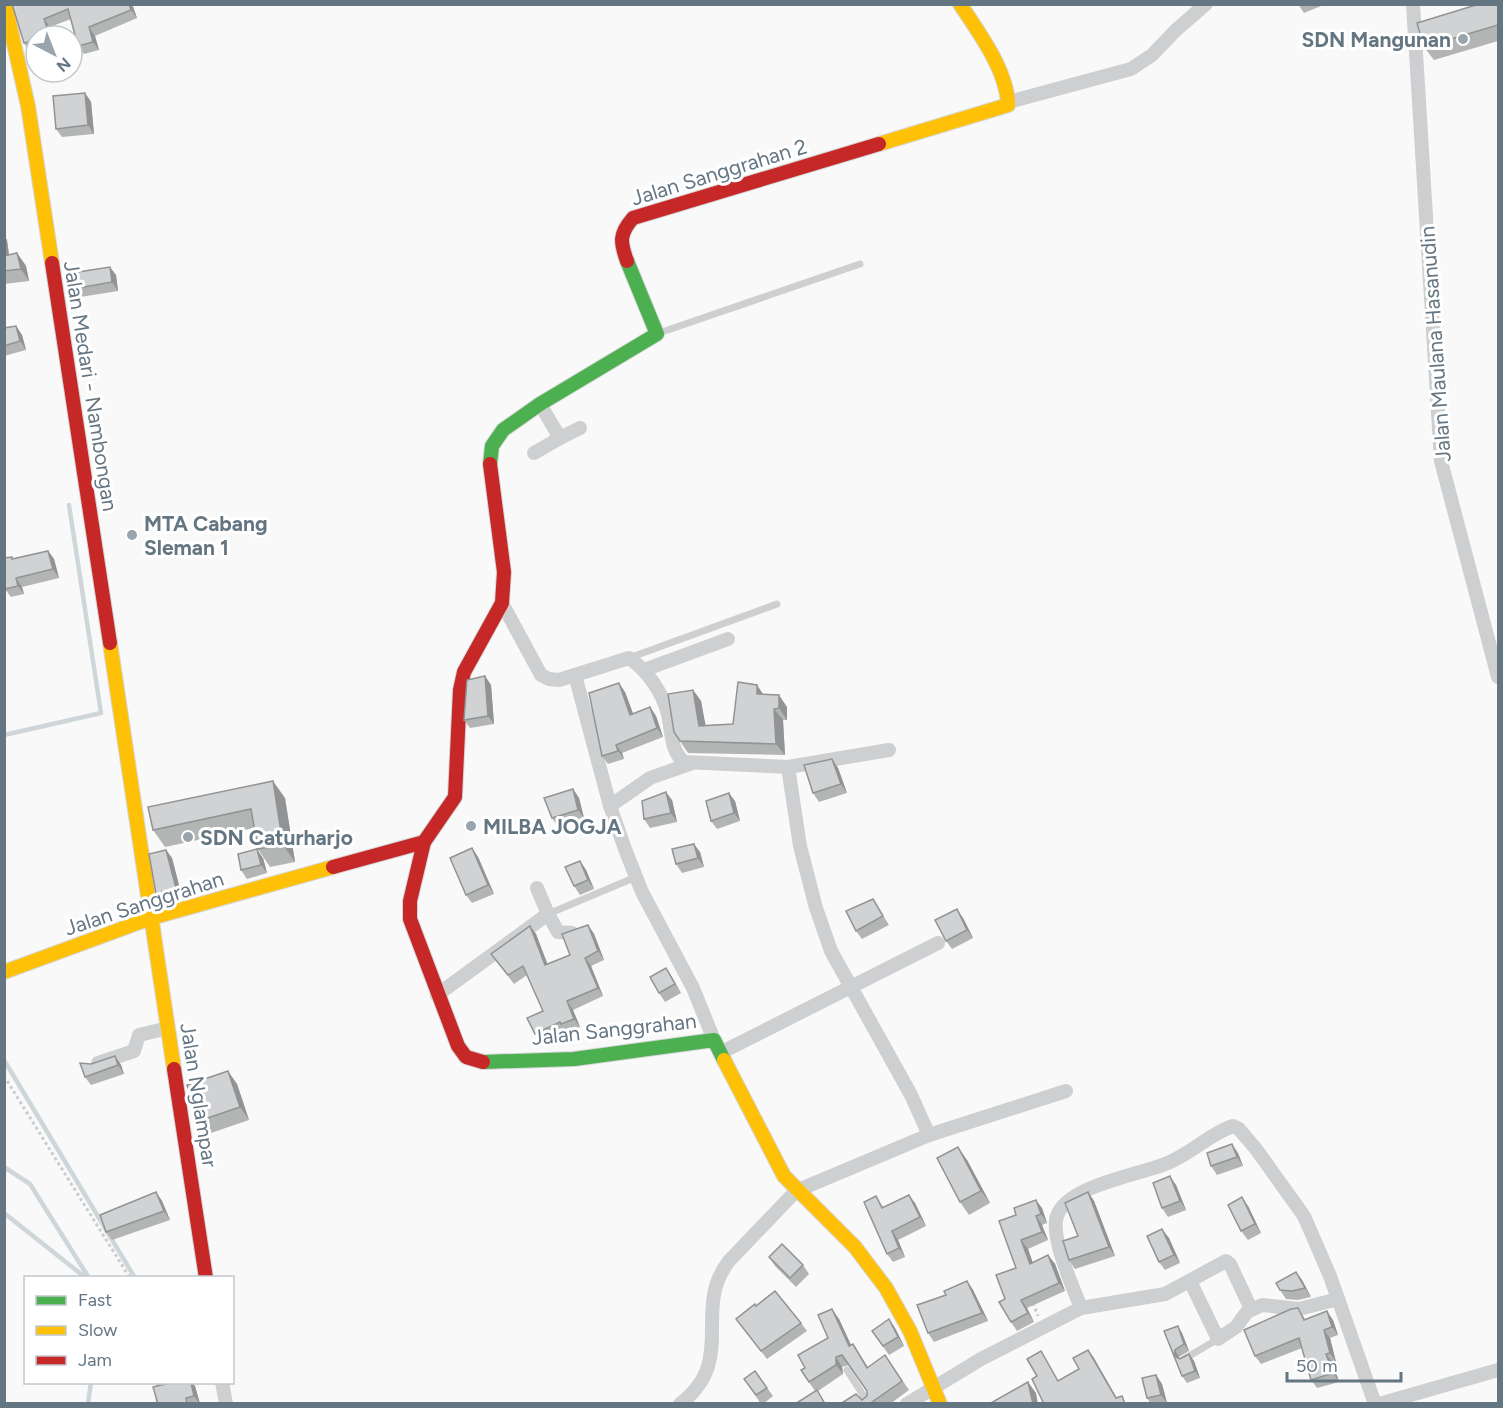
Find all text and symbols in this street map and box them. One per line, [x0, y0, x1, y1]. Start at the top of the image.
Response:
north arrow [24, 24, 84, 84]
place label: SDN Mangunan [1302, 27, 1451, 52]
marker: SDN Mangunan [1456, 32, 1470, 46]
text: N [53, 54, 75, 76]
street label: Jalan Sanggrahan 2 [628, 133, 810, 211]
street label: Jalan Maulana Hasanudin [1414, 225, 1456, 463]
street label: Jalan Medari - Nambongan [59, 259, 123, 513]
place label: MTA Cabang Sleman 1 [144, 511, 268, 560]
marker: MTA Cabang Sleman 1 [125, 528, 139, 542]
place label: MILBA JOGJA [483, 814, 622, 839]
marker: MILBA JOGJA [464, 819, 478, 833]
place label: SDN Caturharjo [200, 825, 353, 850]
marker: SDN Caturharjo [181, 830, 195, 844]
street label: Jalan Sanggrahan [61, 866, 227, 940]
street label: Jalan Sanggrahan [530, 1008, 698, 1050]
street label: Jalan Nglampar [175, 1021, 223, 1169]
legend [24, 1276, 234, 1384]
text: Fast [78, 1289, 112, 1311]
text: Slow [78, 1319, 117, 1341]
scale bar [1287, 1345, 1401, 1383]
text: Jam [78, 1349, 112, 1371]
text: 50 m [1296, 1355, 1338, 1377]

